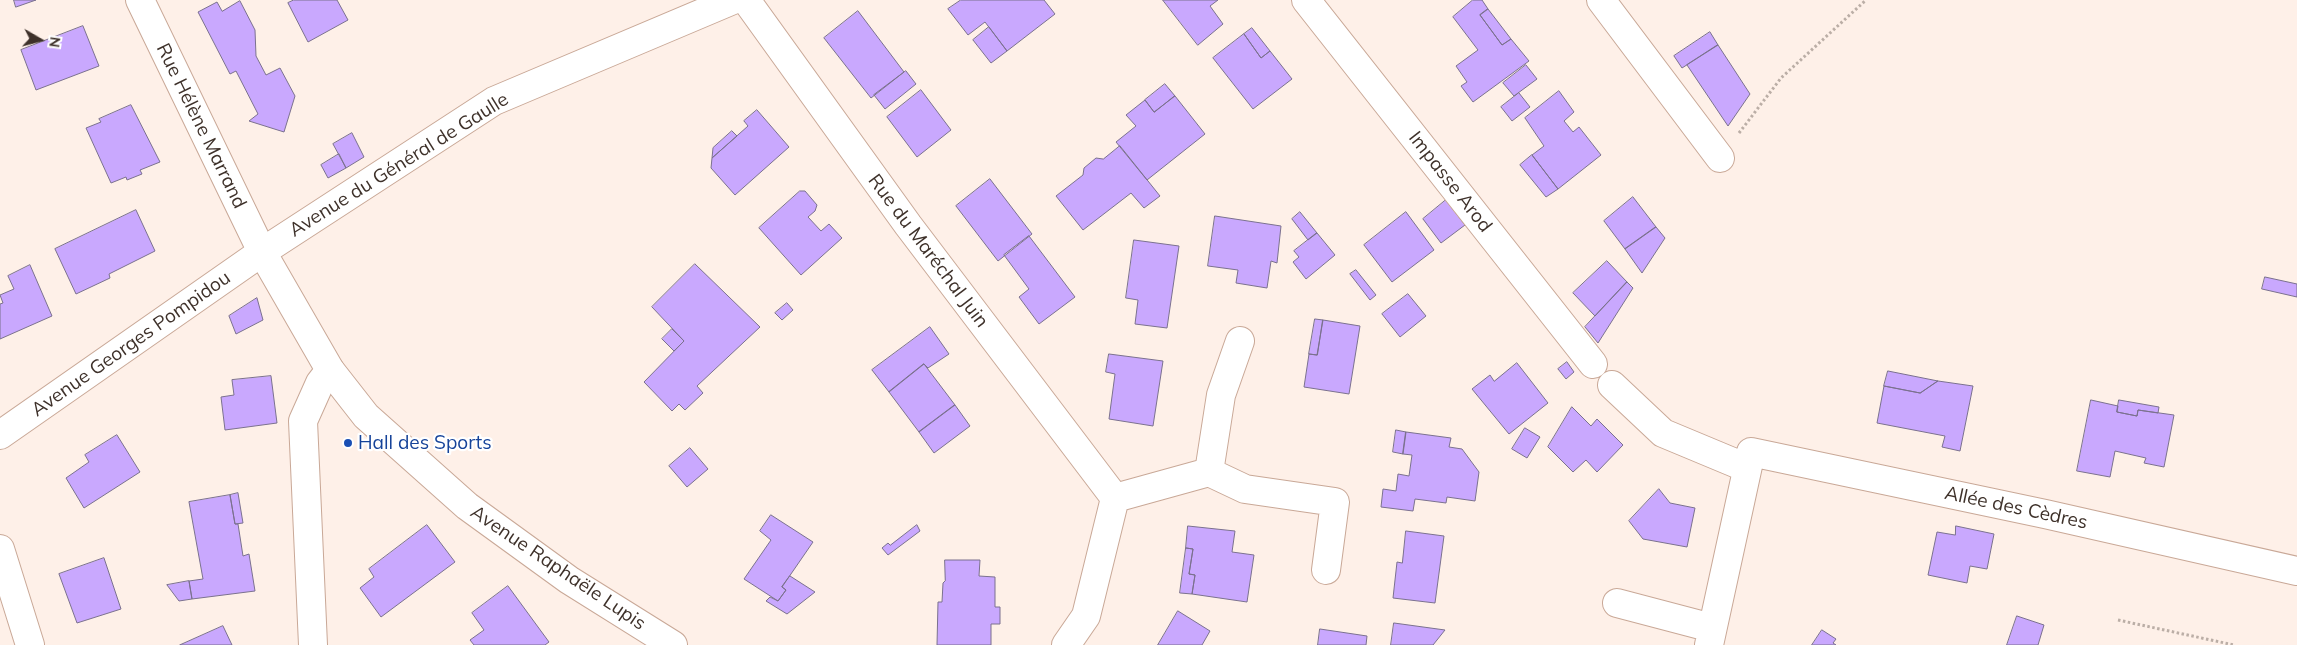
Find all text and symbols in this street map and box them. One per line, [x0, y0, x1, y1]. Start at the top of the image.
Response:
north arrow [15, 15, 65, 65]
text: N [45, 36, 65, 49]
street label: Rue Hélène Marrand [151, 40, 251, 212]
street label: Avenue du Général de Gaulle [285, 88, 513, 242]
street label: Impasse Arod [1404, 127, 1496, 237]
street label: Rue du Maréchal Juin [863, 170, 993, 332]
street label: Avenue Georges Pompidou [27, 266, 235, 422]
place label: Hall des Sports [358, 432, 492, 454]
marker: Hall des Sports [342, 437, 354, 449]
street label: Allée des Cèdres [1943, 482, 2089, 534]
street label: Avenue Raphaële Lupis [466, 501, 650, 635]

